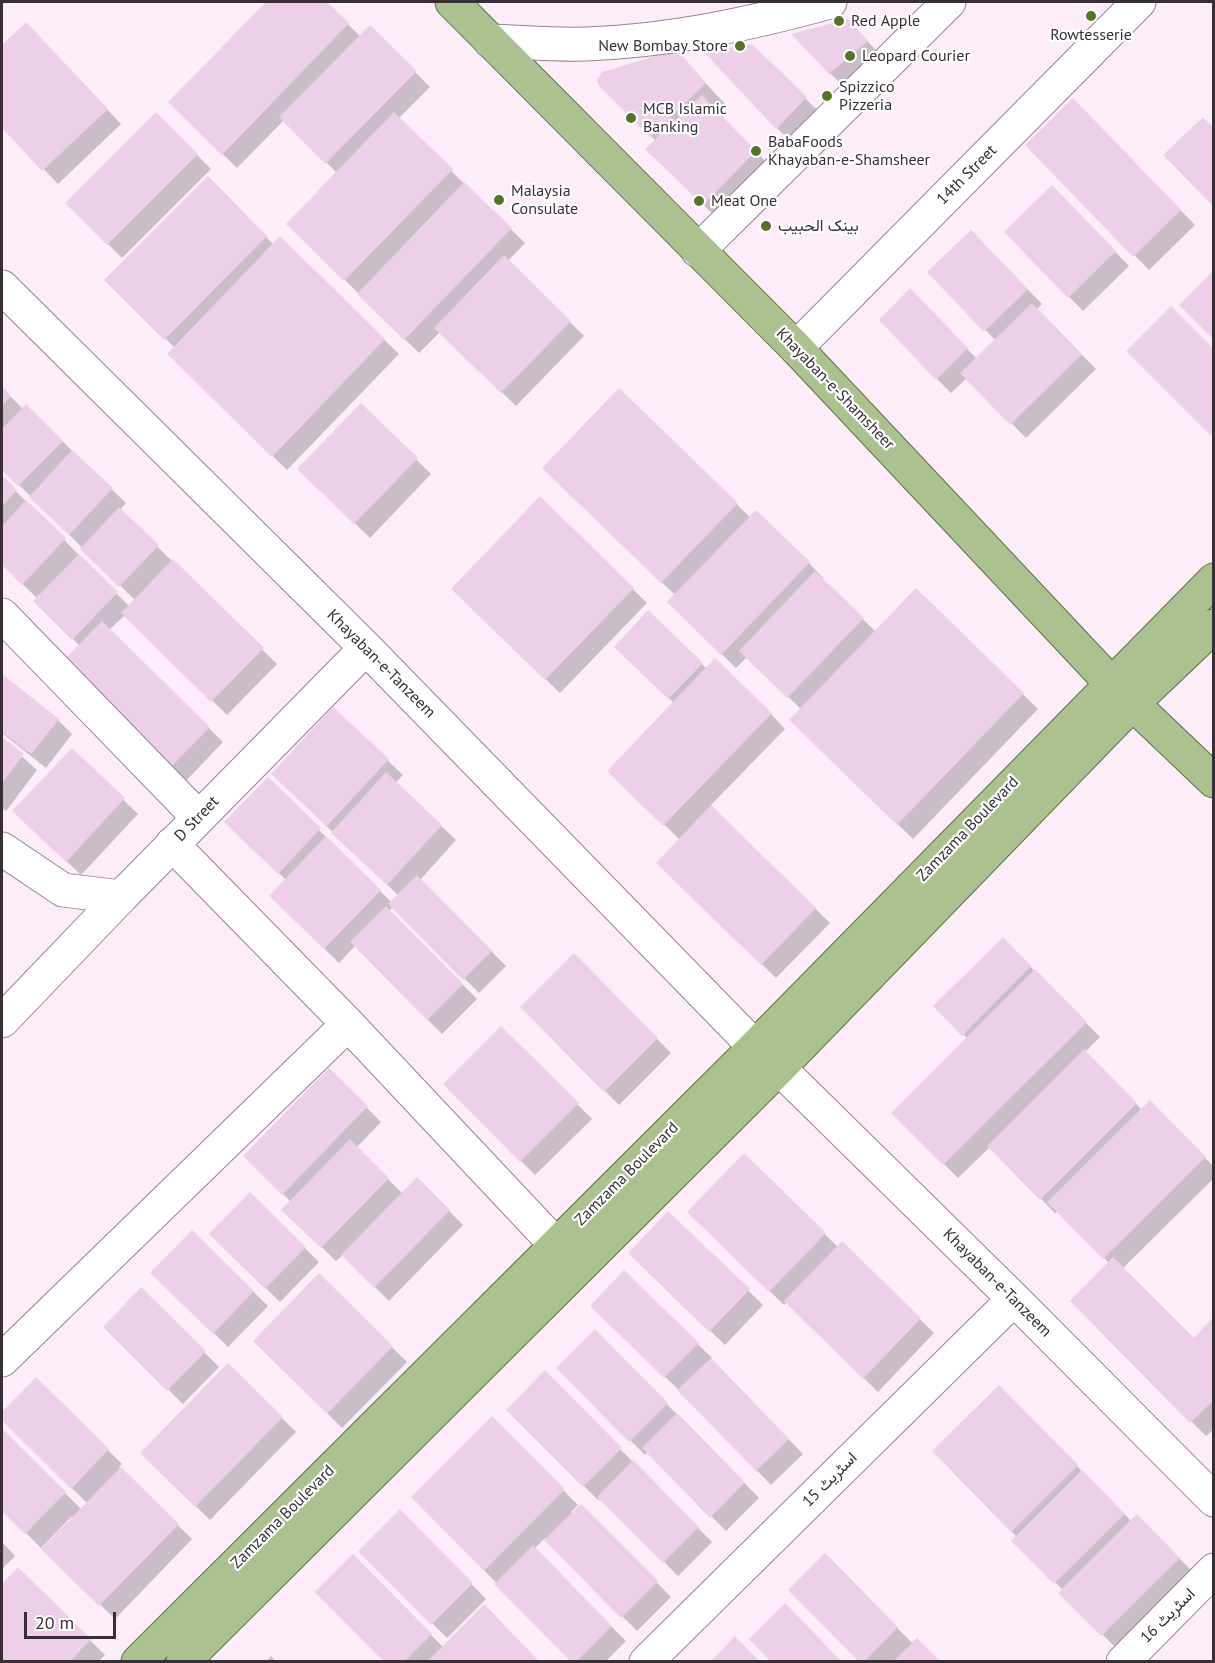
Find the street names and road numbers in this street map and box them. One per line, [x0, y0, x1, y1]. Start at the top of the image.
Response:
street label: 14th Street [933, 141, 1001, 209]
street label: Khayaban-e-Shamsheer [772, 324, 898, 454]
street label: Khayaban-e-Tanzeem [323, 606, 439, 722]
street label: Zamzama Boulevard [913, 773, 1023, 885]
street label: D Street [171, 792, 223, 846]
street label: Zamzama Boulevard [571, 1118, 683, 1230]
street label: Khayaban-e-Tanzeem [939, 1225, 1055, 1341]
street label: اسٹریٹ 15 [799, 1449, 861, 1511]
street label: Zamzama Boulevard [227, 1461, 339, 1573]
street label: اسٹریٹ 16 [1137, 1585, 1199, 1647]

